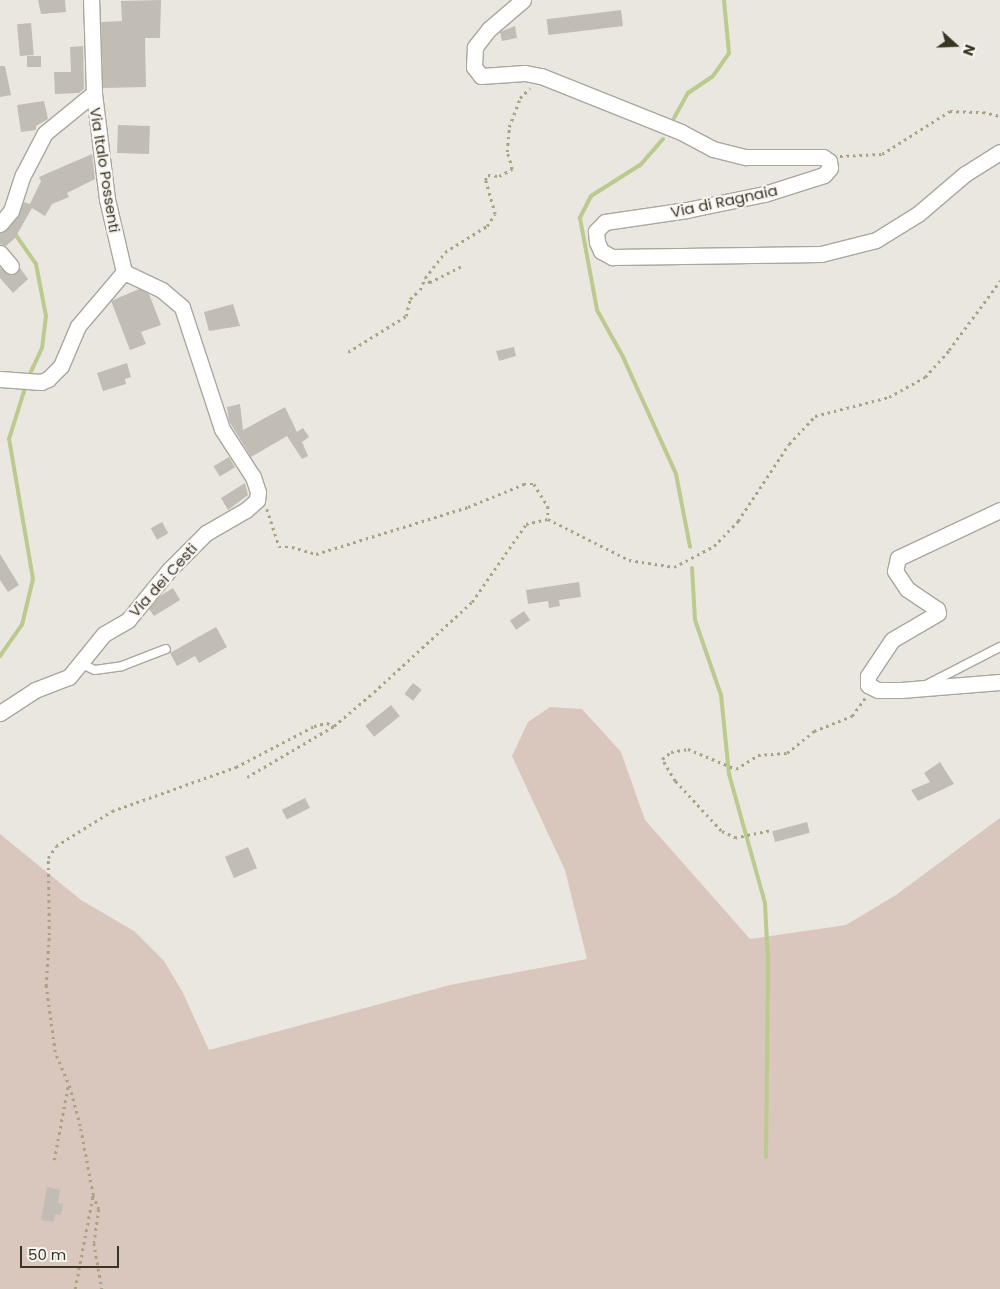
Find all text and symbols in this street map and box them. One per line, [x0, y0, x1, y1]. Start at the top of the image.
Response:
north arrow [930, 20, 980, 70]
text: N [958, 42, 980, 58]
street label: Via Italo Possenti [86, 106, 124, 234]
street label: Via di Ragnaia [669, 181, 779, 221]
street label: Via dei Cesti [125, 539, 201, 621]
scale bar [22, 1236, 121, 1268]
text: 50 m [28, 1244, 66, 1265]

